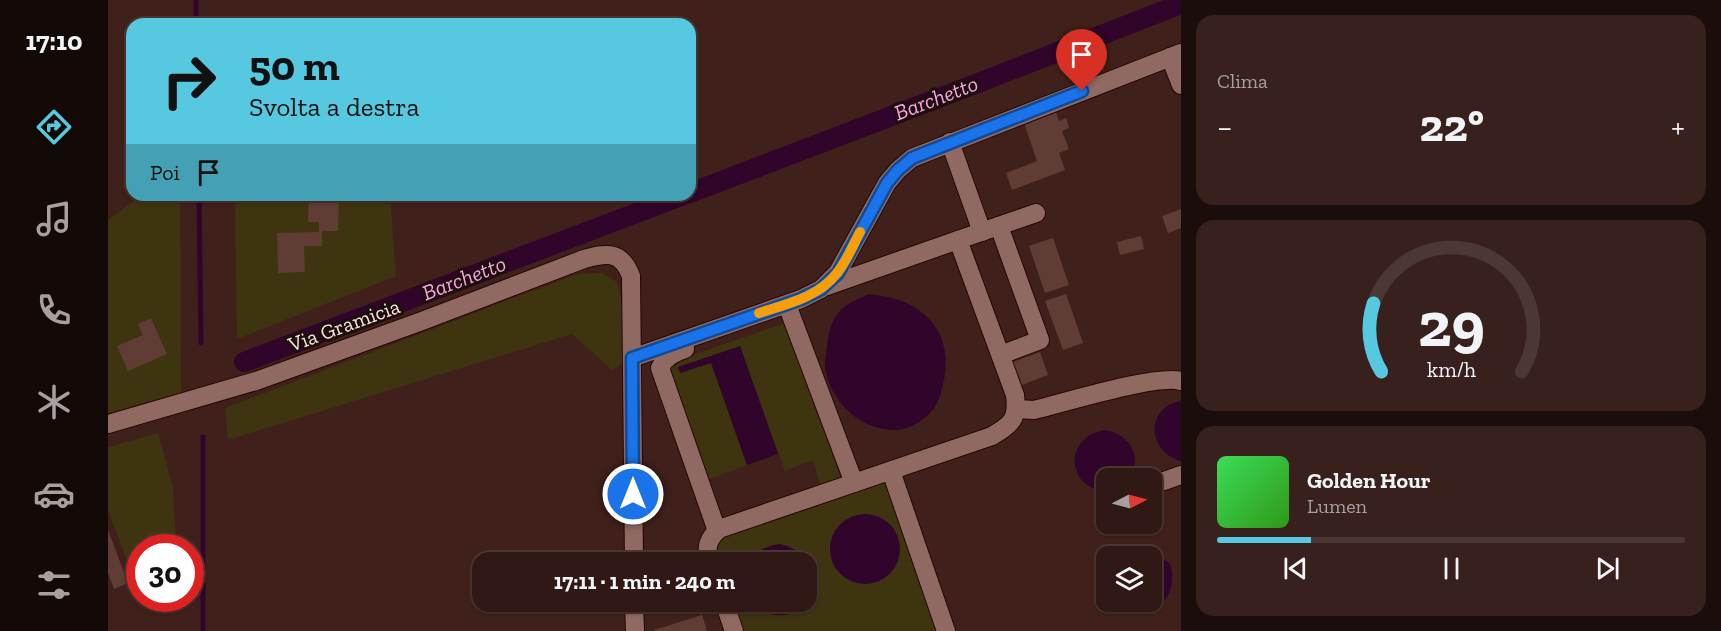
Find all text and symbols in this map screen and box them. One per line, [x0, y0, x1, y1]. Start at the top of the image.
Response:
text: 17:10 [26, 25, 82, 57]
pin [1056, 29, 1107, 91]
icon: arrive [1065, 38, 1098, 71]
text: 50 m [249, 40, 340, 91]
icon: right [150, 42, 228, 120]
text: Clima [1217, 69, 1268, 93]
water label: Barchetto [890, 70, 982, 126]
text: Svolta a destra [249, 91, 420, 123]
text: 22° [1419, 99, 1484, 153]
icon: directions [33, 106, 75, 148]
text: − [1217, 107, 1232, 146]
text: + [1671, 107, 1685, 146]
icon: arrive [192, 156, 225, 189]
text: Poi [150, 159, 180, 186]
icon: music [33, 198, 75, 240]
water label: Barchetto [418, 250, 510, 306]
text: 29 [1418, 288, 1484, 363]
icon: phone [33, 289, 75, 331]
street label: Via Gramicia [284, 293, 403, 357]
text: km/h [1427, 358, 1475, 383]
icon: climate [33, 381, 75, 423]
position arrow [601, 462, 665, 526]
text: Golden Hour [1307, 467, 1431, 494]
north arrow [1096, 468, 1162, 534]
map controls [1096, 468, 1162, 612]
icon: car [33, 473, 75, 515]
text: Lumen [1307, 494, 1367, 518]
speed limit sign: 30 [126, 534, 204, 612]
button: layers [1096, 546, 1162, 612]
icon: previous [1279, 552, 1312, 585]
icon: pause [1435, 552, 1468, 585]
icon: next [1591, 552, 1624, 585]
icon: filters [33, 564, 75, 606]
text: 17:11 · 1 min · 240 m [554, 568, 735, 595]

